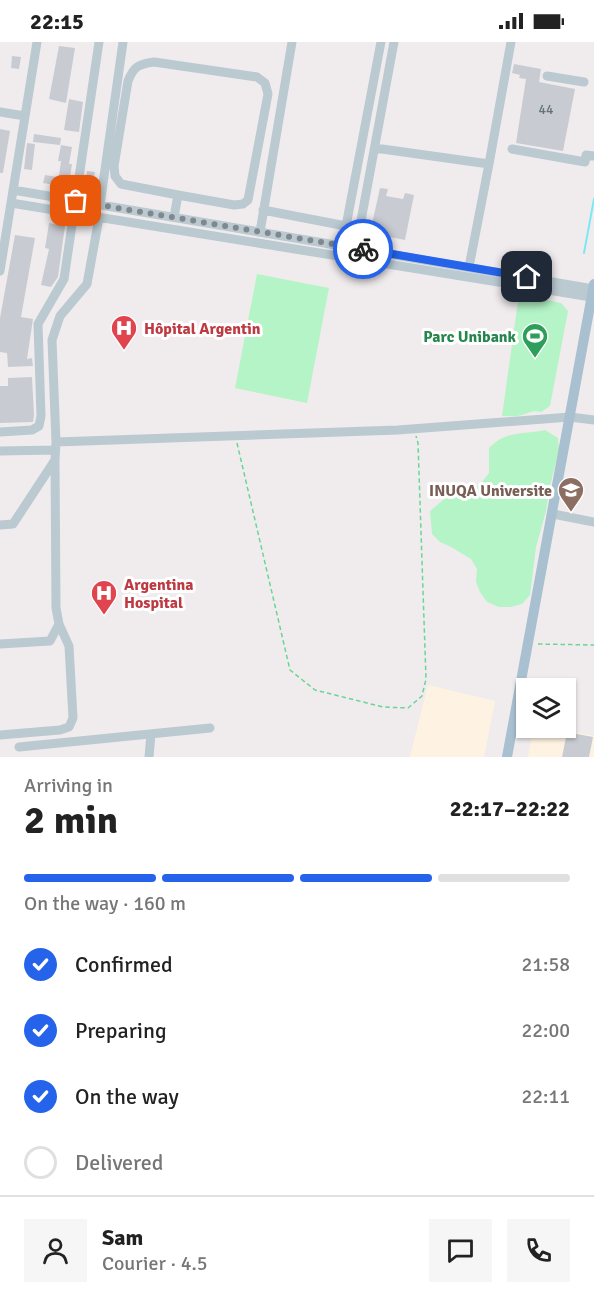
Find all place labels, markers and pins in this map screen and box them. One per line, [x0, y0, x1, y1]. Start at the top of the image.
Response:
pin [50, 175, 101, 226]
pin [501, 251, 552, 302]
hospital icon: Hôpital Argentin [109, 313, 139, 351]
place label: Hôpital Argentin [144, 319, 261, 339]
sports icon: Parc Unibank [520, 321, 550, 359]
place label: Parc Unibank [423, 327, 517, 347]
school or university icon: INUQA Universite [556, 475, 586, 513]
place label: INUQA Universite [429, 481, 552, 501]
place label: Argentina Hospital [124, 575, 193, 613]
hospital icon: Argentina Hospital [89, 578, 119, 616]

